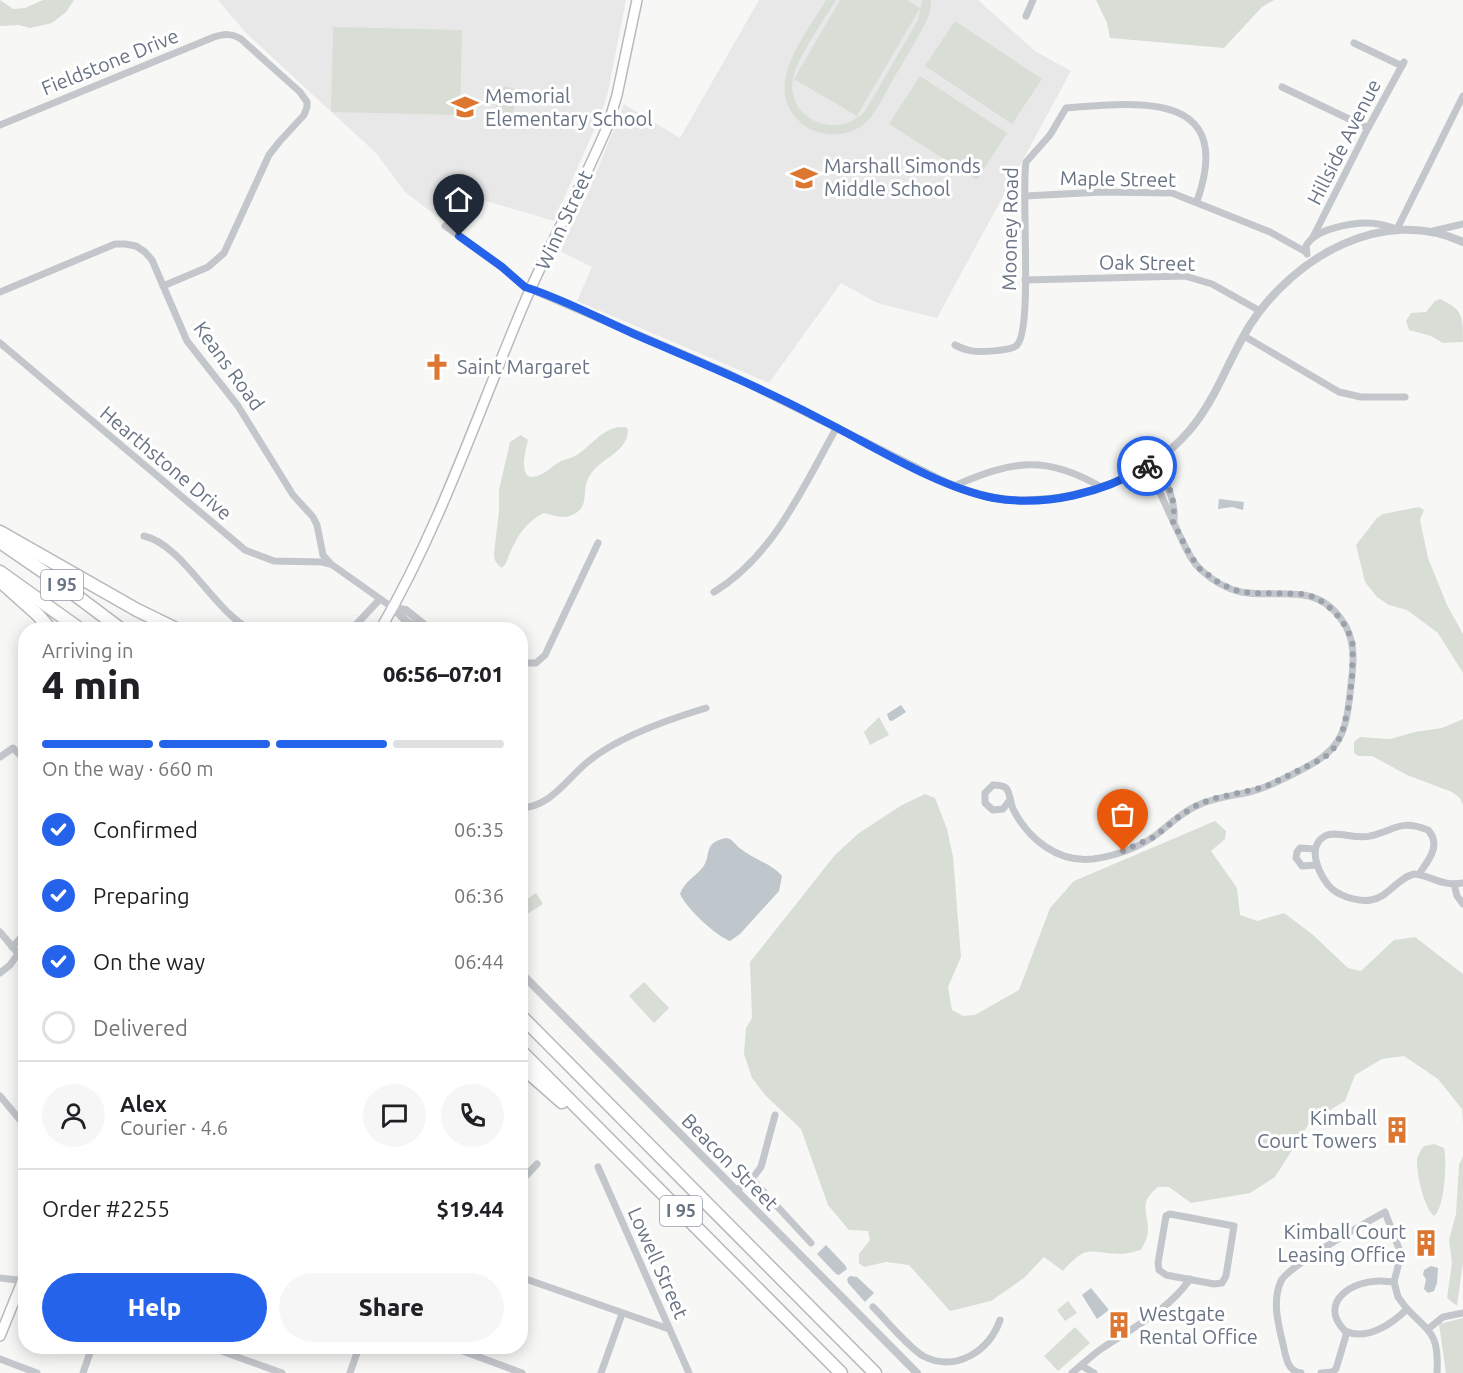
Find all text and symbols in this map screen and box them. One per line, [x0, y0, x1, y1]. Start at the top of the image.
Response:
street label: Fieldstone Drive [38, 24, 182, 100]
street label: Hillside Avenue [1302, 75, 1385, 208]
place label: Memorial Elementary School [485, 84, 652, 130]
school or university icon: Memorial Elementary School [450, 92, 480, 122]
place label: Marshall Simonds Middle School [824, 154, 981, 200]
school or university icon: Marshall Simonds Middle School [789, 163, 819, 193]
street label: Winn Street [531, 166, 597, 273]
street label: Maple Street [1060, 166, 1176, 191]
street label: Mooney Road [997, 167, 1022, 291]
pin [433, 174, 484, 236]
icon: home [442, 183, 475, 216]
street label: Oak Street [1099, 250, 1195, 275]
street label: Keans Road [190, 317, 269, 415]
church icon: Saint Margaret [422, 352, 452, 382]
place label: Saint Margaret [457, 355, 590, 378]
street label: Hearthstone Drive [96, 401, 237, 524]
courier [1117, 436, 1177, 496]
icon: bike [1131, 450, 1164, 483]
road number: I 95 [41, 570, 83, 600]
text: Arriving in [42, 639, 133, 662]
text: 06:56–07:01 [383, 661, 504, 686]
text: 4 min [42, 663, 141, 706]
text: On the way · 660 m [42, 757, 214, 780]
pin [1097, 789, 1148, 851]
icon: bag [1106, 798, 1139, 831]
icon: check [42, 813, 75, 846]
text: Confirmed [93, 817, 198, 842]
text: 06:35 [454, 818, 504, 841]
icon: check [42, 879, 75, 912]
text: Preparing [93, 883, 190, 908]
text: 06:36 [454, 884, 504, 907]
icon: check [42, 945, 75, 978]
text: On the way [93, 949, 205, 974]
text: 06:44 [454, 950, 504, 973]
text: Delivered [93, 1015, 188, 1040]
button: person [42, 1084, 105, 1147]
button: chat [363, 1084, 426, 1147]
button: phone [441, 1084, 504, 1147]
text: Alex [120, 1091, 167, 1116]
place label: Kimball Court Towers [1257, 1106, 1377, 1152]
street label: Beacon Street [677, 1109, 783, 1215]
building icon: Kimball Court Towers [1382, 1115, 1412, 1145]
text: Courier · 4.6 [120, 1116, 228, 1139]
text: Order #2255 [42, 1196, 170, 1221]
text: $19.44 [437, 1196, 504, 1221]
road number: I 95 [660, 1196, 702, 1226]
street label: Lowell Street [624, 1204, 693, 1322]
place label: Kimball Court Leasing Office [1278, 1220, 1406, 1266]
building icon: Kimball Court Leasing Office [1411, 1228, 1441, 1258]
button: Help [42, 1273, 267, 1342]
button: Share [279, 1273, 504, 1342]
place label: Westgate Rental Office [1139, 1302, 1258, 1348]
building icon: Westgate Rental Office [1104, 1310, 1134, 1340]

